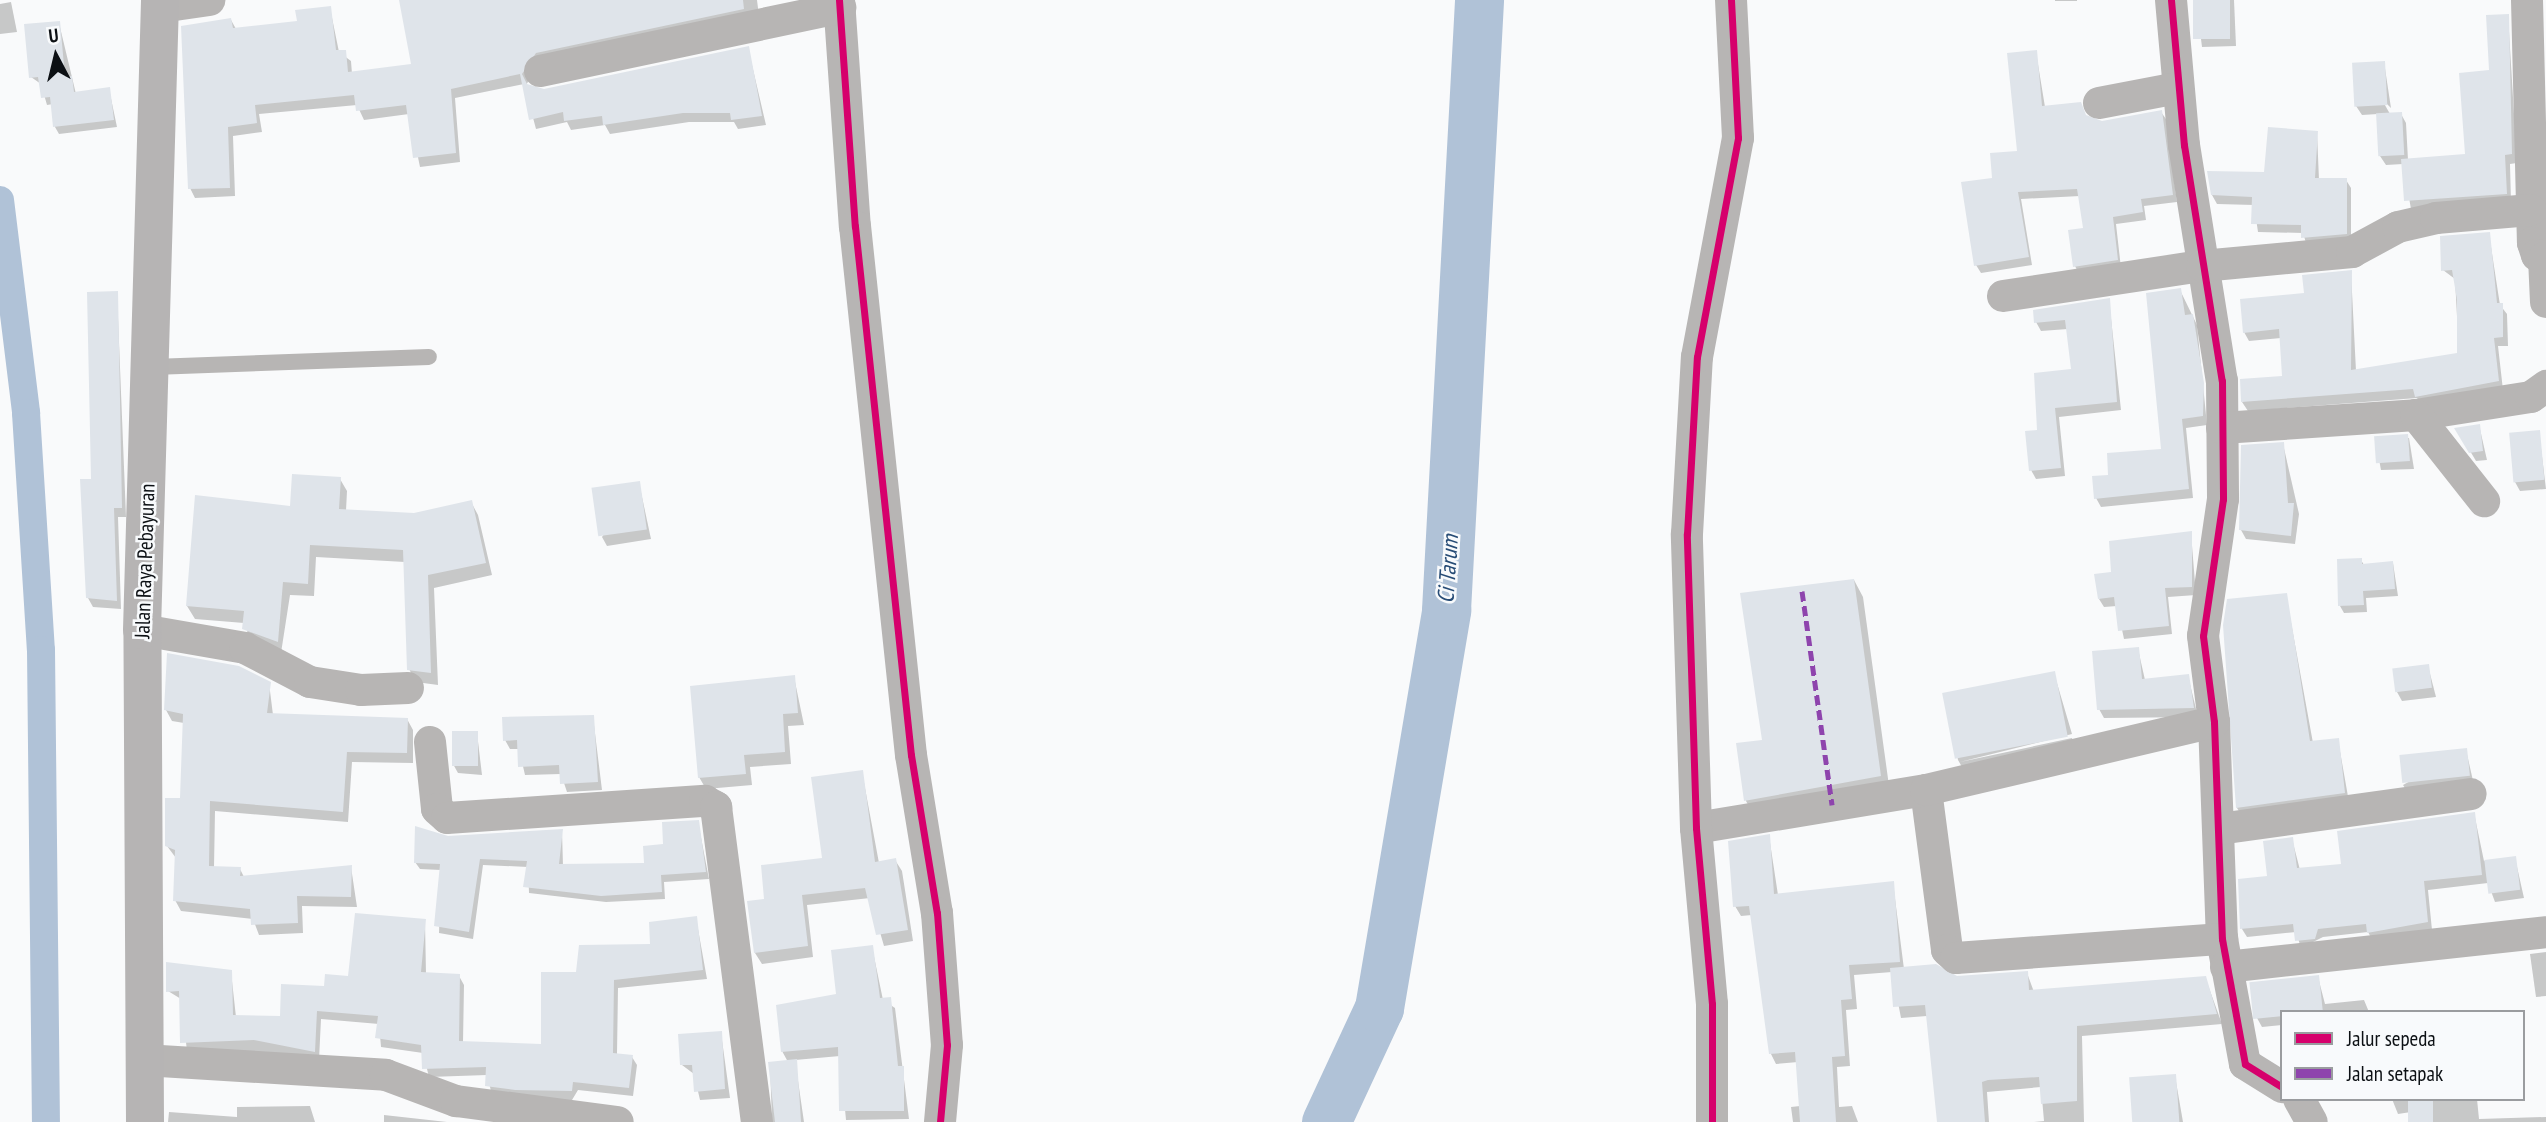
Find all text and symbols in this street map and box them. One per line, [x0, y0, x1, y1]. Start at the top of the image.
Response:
north arrow [21, 21, 91, 91]
text: U [47, 23, 60, 48]
street label: Jalan Raya Pebayuran [130, 483, 160, 639]
water label: Ci Tarum [1432, 534, 1464, 604]
legend [2280, 1010, 2525, 1101]
text: Jalur sepeda [2347, 1025, 2436, 1052]
text: Jalan setapak [2347, 1060, 2443, 1087]

